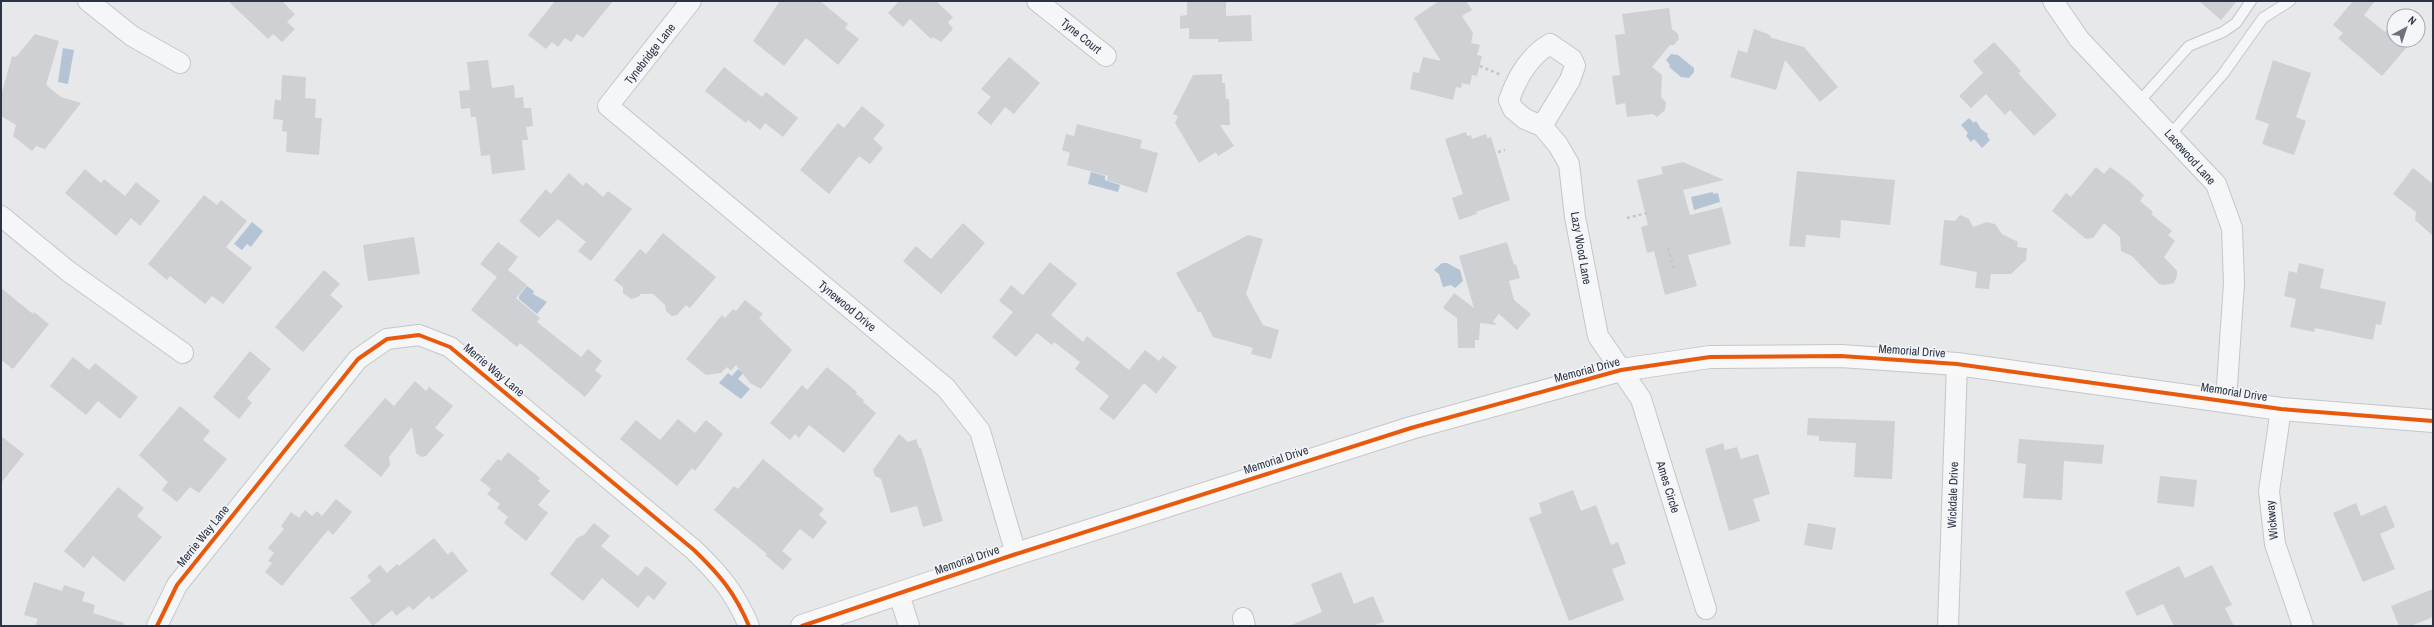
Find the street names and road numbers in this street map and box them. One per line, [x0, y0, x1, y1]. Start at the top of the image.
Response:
street label: Tyne Court [1057, 15, 1105, 58]
street label: Tynebridge Lane [621, 20, 679, 88]
street label: Lacewood Lane [2161, 126, 2219, 188]
street label: Lazy Wood Lane [1567, 210, 1595, 286]
street label: Tynewood Drive [815, 277, 879, 335]
street label: Merrie Way Lane [460, 340, 528, 400]
street label: Memorial Drive [1878, 341, 1946, 361]
street label: Memorial Drive [1552, 354, 1622, 386]
street label: Memorial Drive [2200, 379, 2268, 405]
street label: Memorial Drive [1242, 442, 1310, 478]
street label: Ames Circle [1652, 458, 1683, 515]
street label: Wickdale Drive [1944, 461, 1962, 529]
street label: Wickway [2262, 500, 2282, 540]
street label: Merrie Way Lane [173, 502, 233, 570]
street label: Memorial Drive [933, 541, 1001, 579]

